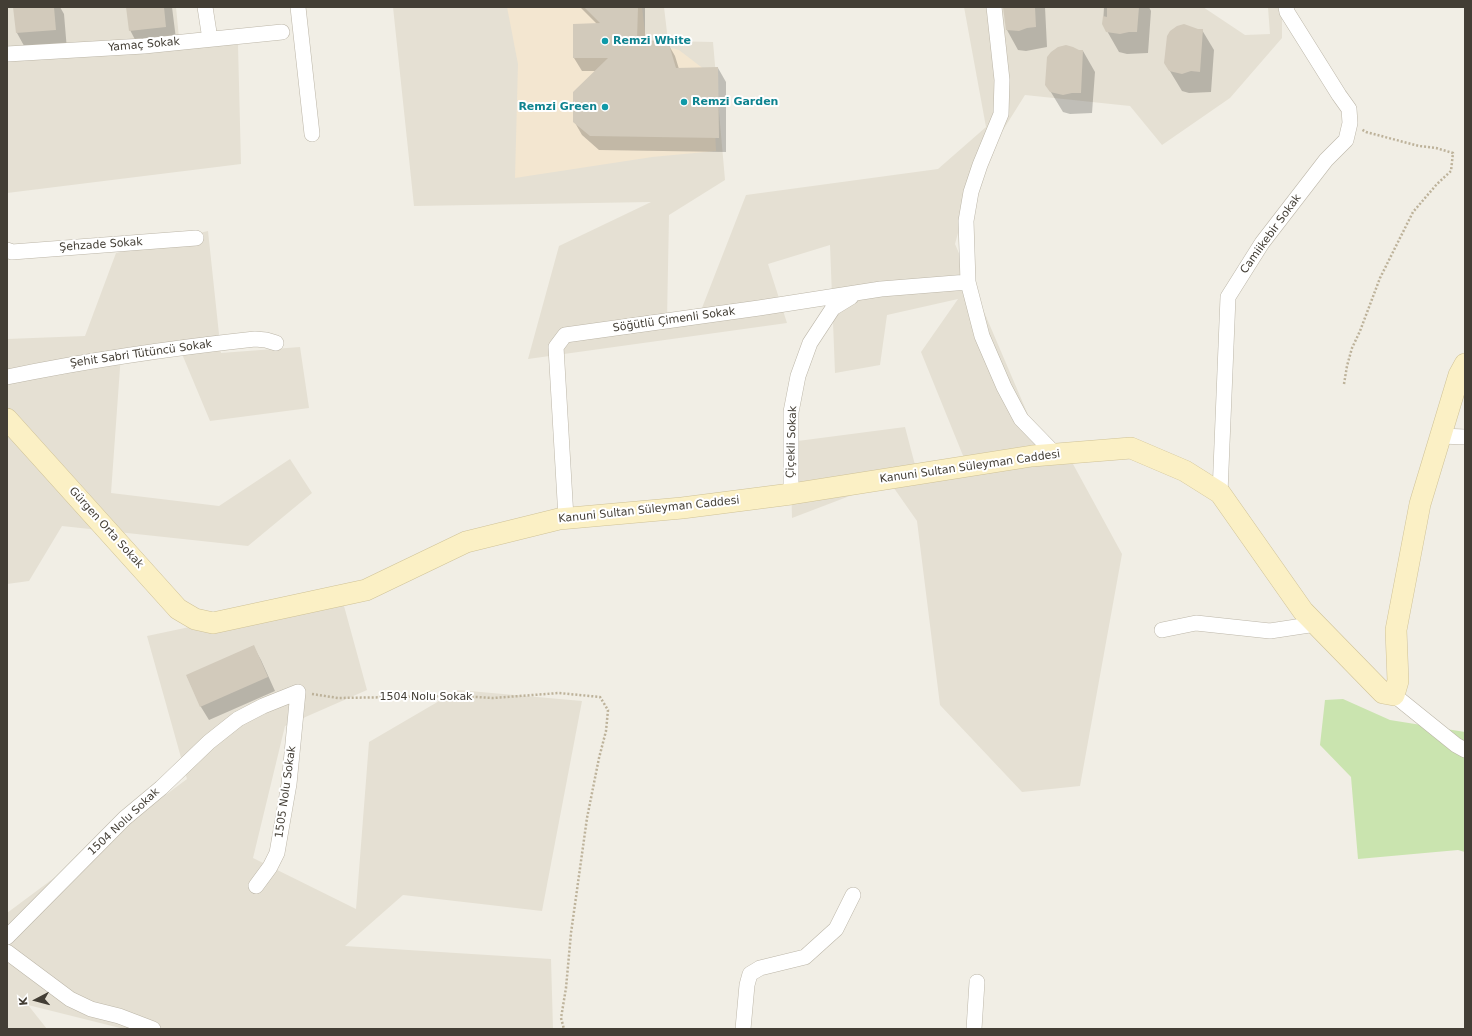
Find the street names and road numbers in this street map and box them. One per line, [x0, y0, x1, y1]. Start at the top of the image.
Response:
street label: Yamaç Sokak [108, 35, 180, 55]
street label: Camiikebir Sokak [1238, 192, 1304, 276]
street label: Şehzade Sokak [59, 236, 143, 254]
street label: Söğütlü Çimenli Sokak [612, 305, 736, 335]
street label: Şehit Sabri Tütüncü Sokak [69, 337, 213, 371]
street label: Çiçekli Sokak [784, 406, 800, 478]
street label: Kanuni Sultan Süleyman Caddesi [879, 448, 1061, 486]
street label: Gürgen Orta Sokak [66, 485, 146, 571]
street label: Kanuni Sultan Süleyman Caddesi [558, 494, 740, 526]
street label: 1504 Nolu Sokak [380, 690, 472, 704]
street label: 1505 Nolu Sokak [273, 745, 299, 839]
street label: 1504 Nolu Sokak [86, 785, 162, 859]

